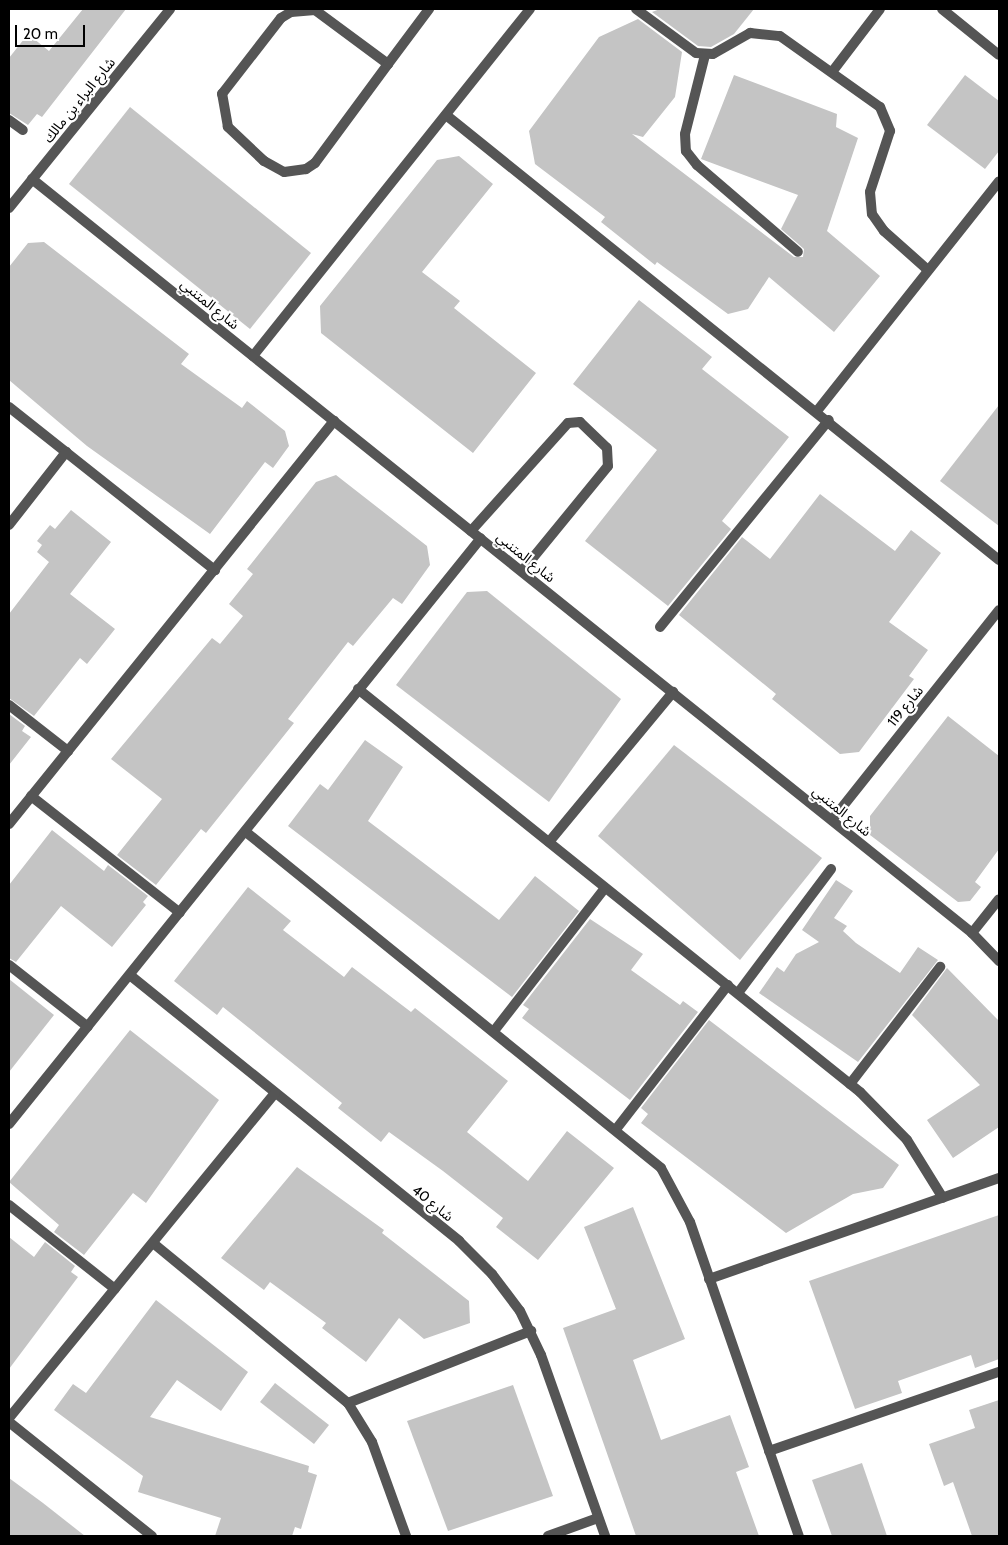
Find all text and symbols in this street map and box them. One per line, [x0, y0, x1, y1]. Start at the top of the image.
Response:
scale bar [18, 15, 88, 47]
text: 20 m [23, 25, 58, 43]
street label: شارع البراء بن مالك [40, 54, 118, 146]
street label: شارع المتنبي [177, 275, 243, 333]
street label: شارع المتنبي [493, 528, 559, 586]
street label: شارع 119 [884, 682, 926, 730]
street label: شارع المتنبي [809, 782, 875, 840]
street label: شارع 40 [409, 1181, 457, 1225]

